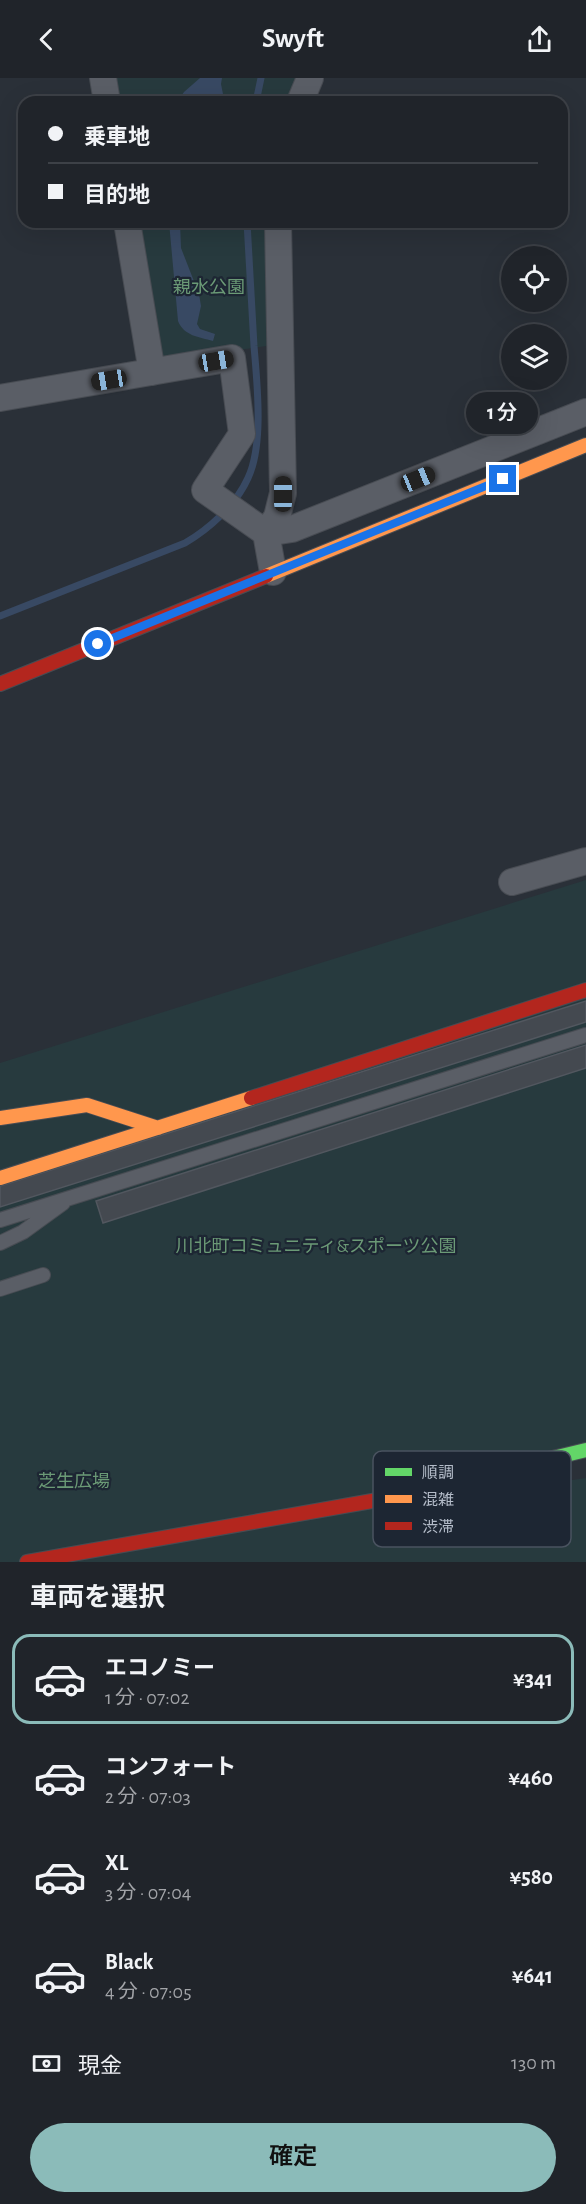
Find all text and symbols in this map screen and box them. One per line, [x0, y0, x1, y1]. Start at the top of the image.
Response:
icon: back [30, 23, 63, 56]
icon: share [523, 23, 556, 56]
text: Swyft [262, 25, 324, 52]
text: 乗車地 [84, 126, 150, 148]
text: 目的地 [84, 184, 150, 206]
map controls [501, 246, 567, 390]
button: locate [501, 246, 567, 312]
park label: 親水公園 [173, 278, 245, 297]
button: layers [501, 324, 567, 390]
car [197, 349, 235, 373]
car [90, 368, 128, 392]
callout: 1 分 [467, 392, 539, 434]
text: 1 分 [487, 403, 517, 423]
car [398, 464, 438, 494]
route end [489, 465, 516, 492]
car [274, 476, 292, 512]
route start [84, 630, 111, 657]
park label: 川北町コミュニティ&スポーツ公園 [175, 1236, 457, 1256]
legend [373, 1451, 571, 1547]
text: 順調 [422, 1465, 454, 1481]
park label: 芝生広場 [38, 1472, 110, 1491]
text: 混雑 [422, 1491, 454, 1508]
text: 渋滞 [422, 1519, 454, 1535]
text: 車両を選択 [30, 1584, 165, 1611]
icon: car [33, 1652, 87, 1706]
text: エコノミー [105, 1657, 215, 1679]
text: ¥341 [513, 1668, 553, 1690]
text: 1 分 · 07:02 [105, 1688, 190, 1708]
icon: car [33, 1751, 87, 1805]
text: コンフォート [105, 1756, 236, 1778]
text: ¥460 [508, 1767, 553, 1789]
text: 2 分 · 07:03 [105, 1787, 191, 1807]
icon: car [33, 1850, 87, 1904]
text: XL [105, 1852, 128, 1874]
text: ¥580 [510, 1866, 553, 1888]
text: 3 分 · 07:04 [105, 1883, 191, 1903]
icon: car [33, 1949, 87, 2003]
text: Black [105, 1951, 153, 1973]
text: ¥641 [512, 1965, 553, 1987]
text: 4 分 · 07:05 [105, 1982, 192, 2002]
icon: cash [30, 2047, 63, 2080]
text: 130 m [511, 2053, 556, 2073]
text: 現金 [78, 2055, 122, 2077]
button: 確定 [30, 2123, 556, 2192]

